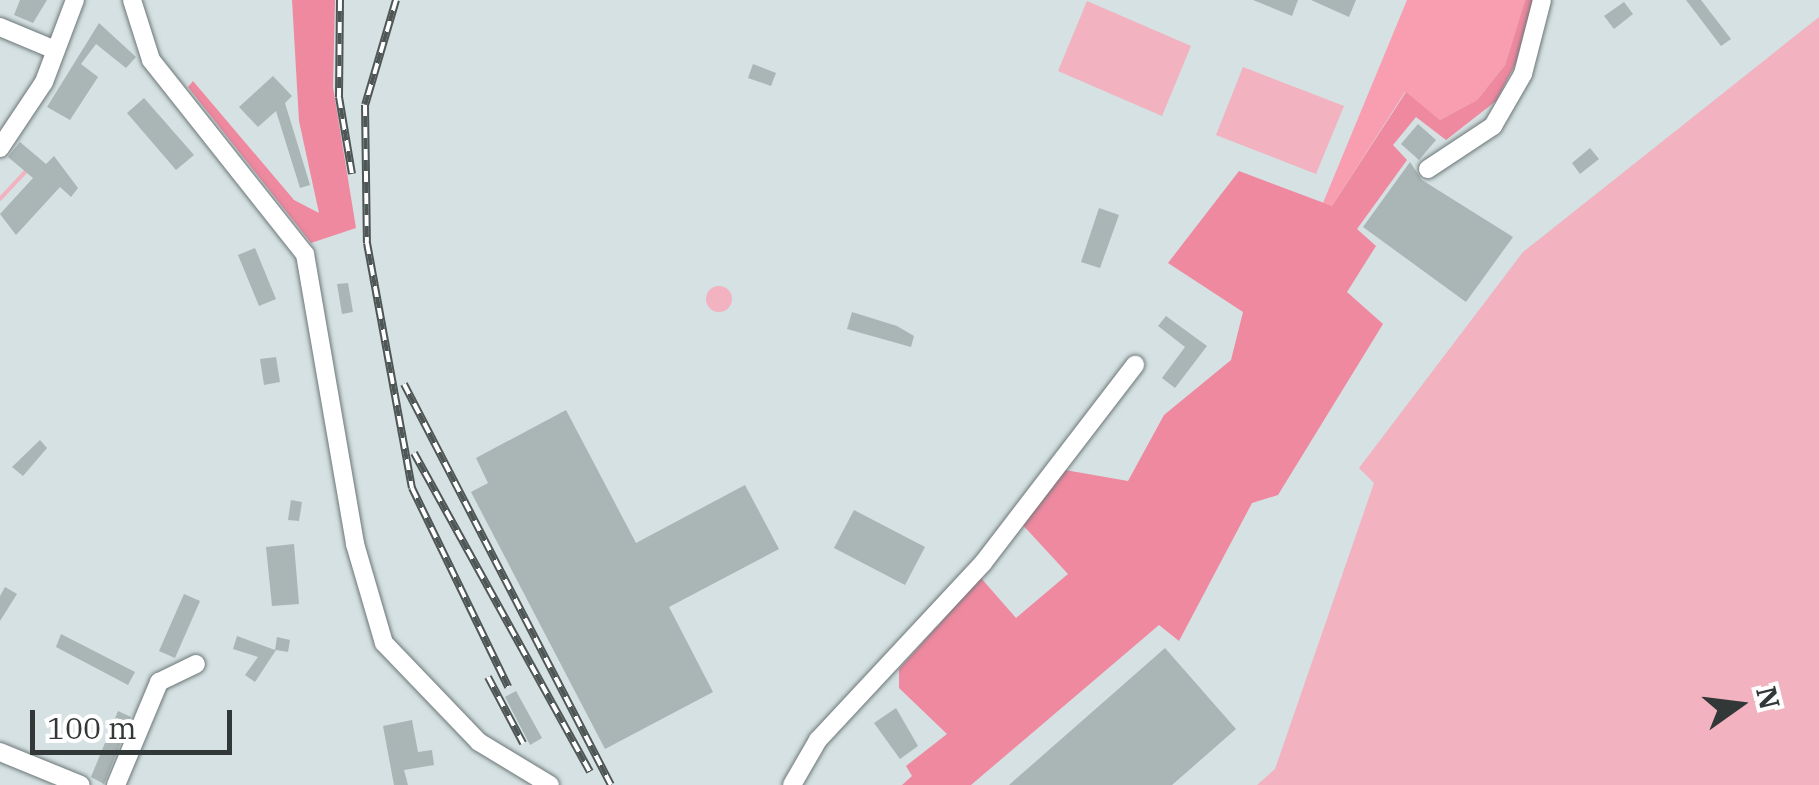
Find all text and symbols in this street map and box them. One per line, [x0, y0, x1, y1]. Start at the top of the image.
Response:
north arrow [1689, 655, 1789, 755]
text: N [1748, 682, 1789, 713]
scale bar [35, 690, 238, 752]
text: 100 m [47, 708, 137, 747]

